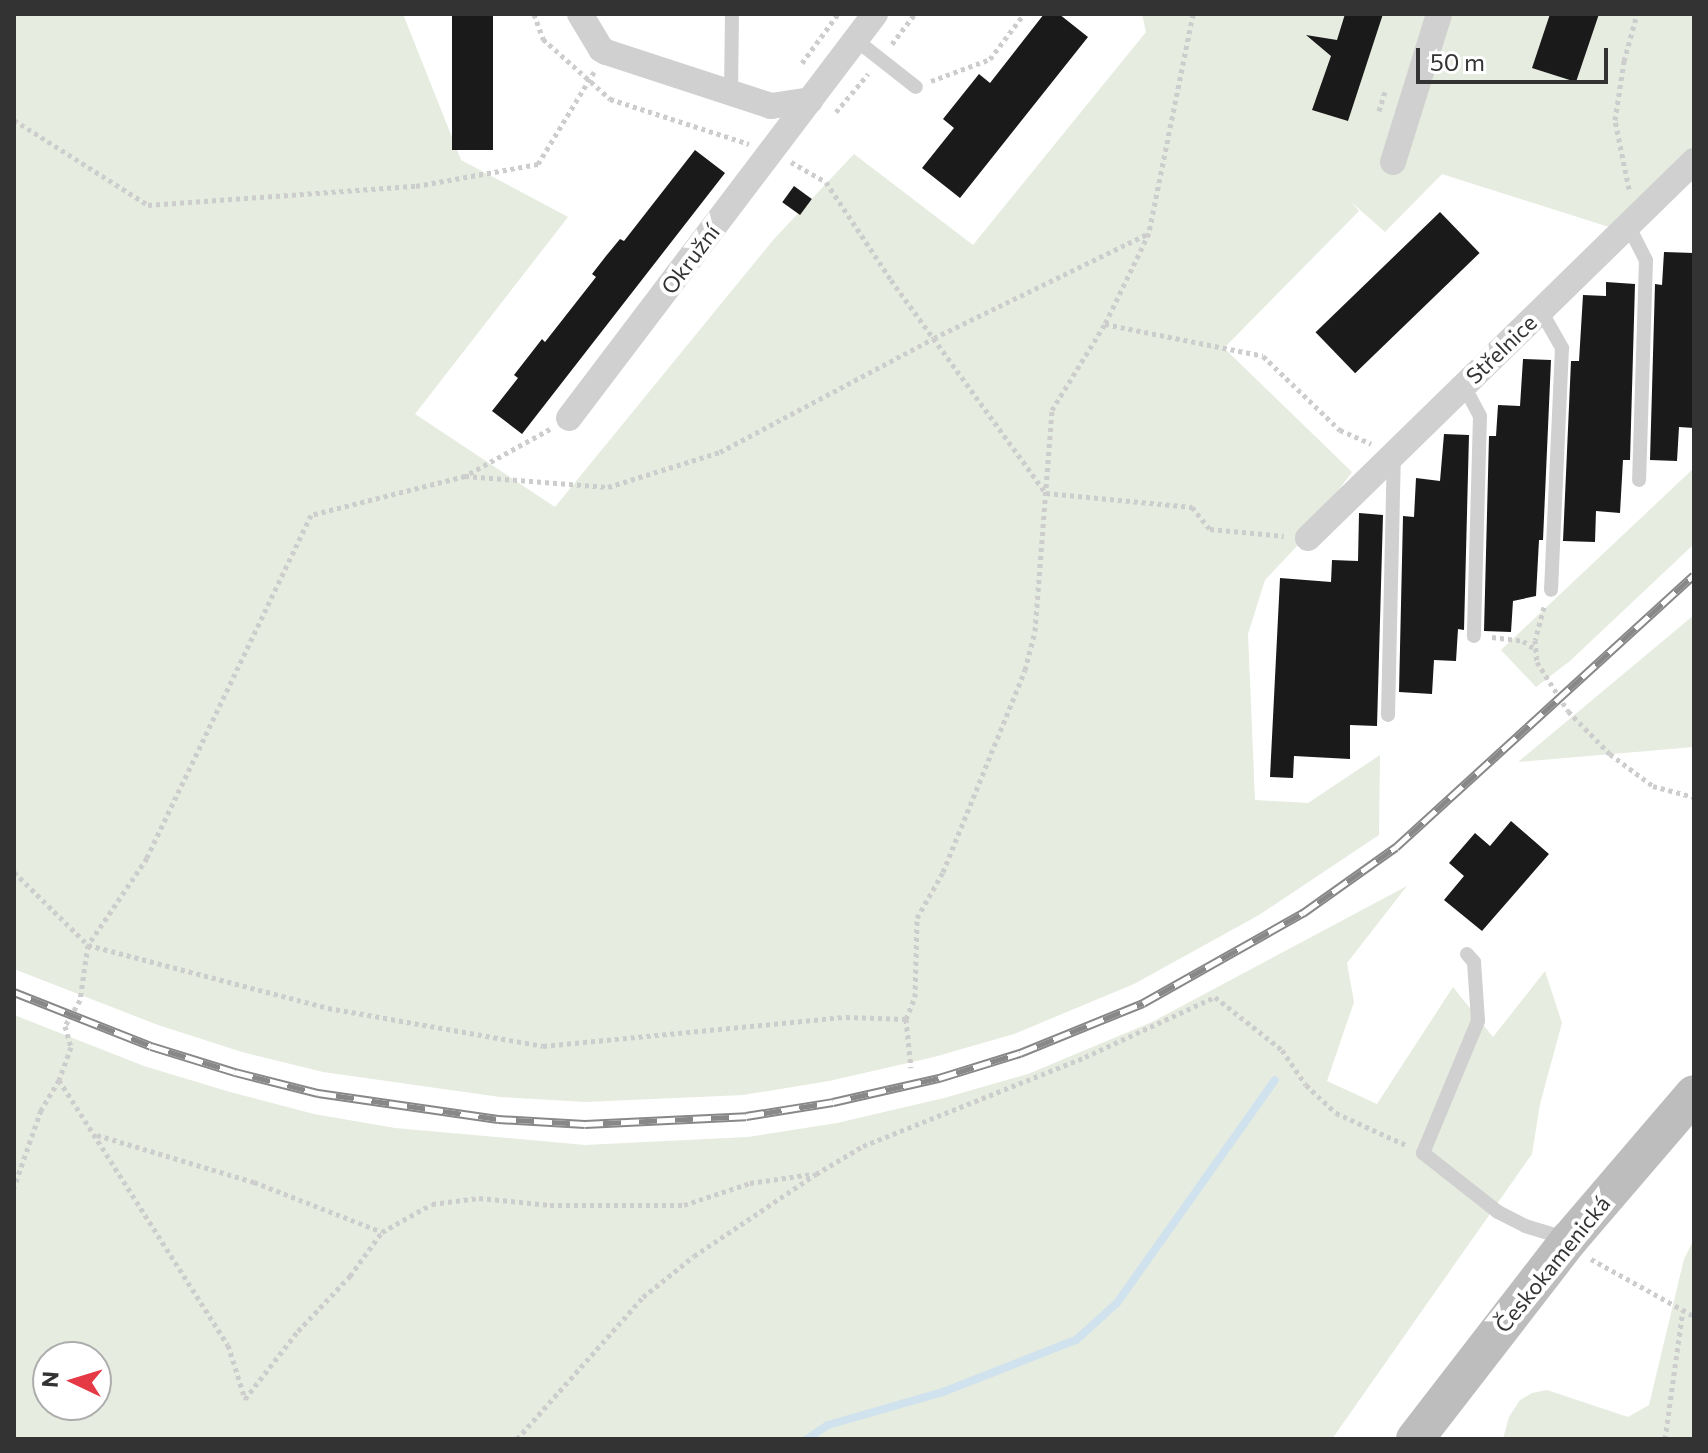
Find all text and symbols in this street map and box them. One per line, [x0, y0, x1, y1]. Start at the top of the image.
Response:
scale bar [1420, 32, 1612, 82]
text: 50 m [1430, 47, 1485, 76]
street label: Okružní [655, 219, 725, 299]
street label: Střelnice [1460, 309, 1542, 389]
street label: Českokamenická [1489, 1190, 1615, 1338]
north arrow [32, 1341, 112, 1421]
text: N [36, 1370, 64, 1389]

